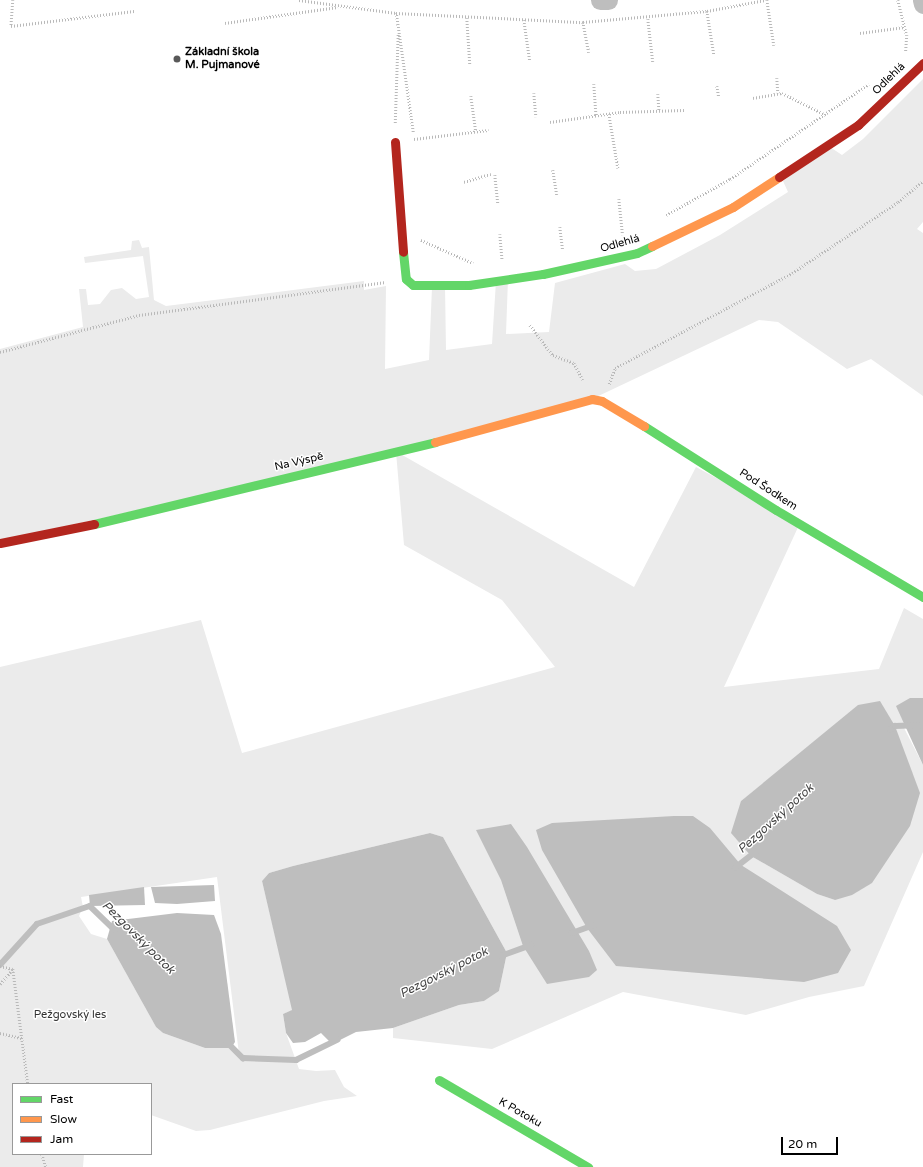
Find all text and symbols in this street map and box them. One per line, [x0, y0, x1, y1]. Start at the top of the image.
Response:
place label: Základní škola M. Pujmanové [185, 46, 260, 72]
marker: Základní škola M. Pujmanové [172, 54, 182, 64]
street label: Odlehlá [870, 60, 908, 98]
street label: Odlehlá [599, 232, 641, 256]
street label: Na Výspě [273, 450, 325, 474]
street label: Pod Šodkem [737, 466, 799, 514]
water label: Pezgovský potok [735, 781, 817, 857]
water label: Pezgovský potok [99, 899, 177, 977]
water label: Pezgovský potok [398, 945, 490, 1001]
park label: Pežgovský les [34, 1008, 106, 1022]
legend [12, 1083, 152, 1155]
text: Fast [50, 1092, 73, 1106]
street label: K Potoku [496, 1095, 544, 1131]
text: Slow [50, 1112, 77, 1126]
scale bar [783, 1129, 840, 1155]
text: Jam [50, 1132, 73, 1146]
text: 20 m [788, 1137, 817, 1151]

